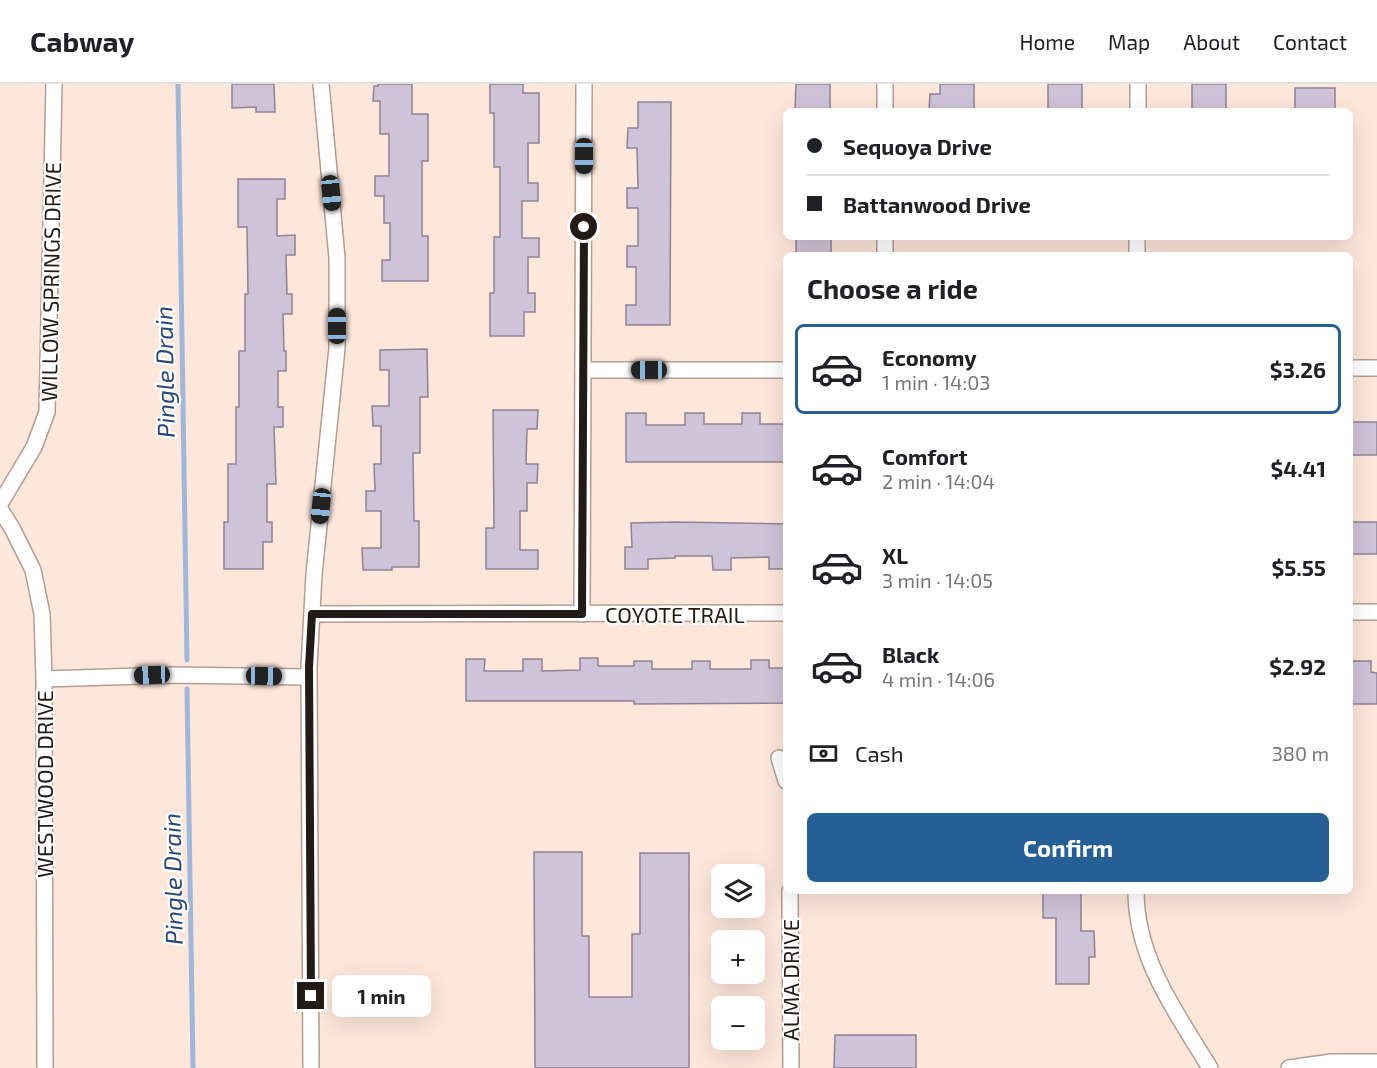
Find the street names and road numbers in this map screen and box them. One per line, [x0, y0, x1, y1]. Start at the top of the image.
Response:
street label: WILLOW SPRINGS DRIVE [35, 162, 65, 402]
street label: COYOTE TRAIL [605, 601, 745, 627]
street label: WESTWOOD DRIVE [31, 690, 57, 878]
street label: ALMA DRIVE [777, 919, 803, 1041]

